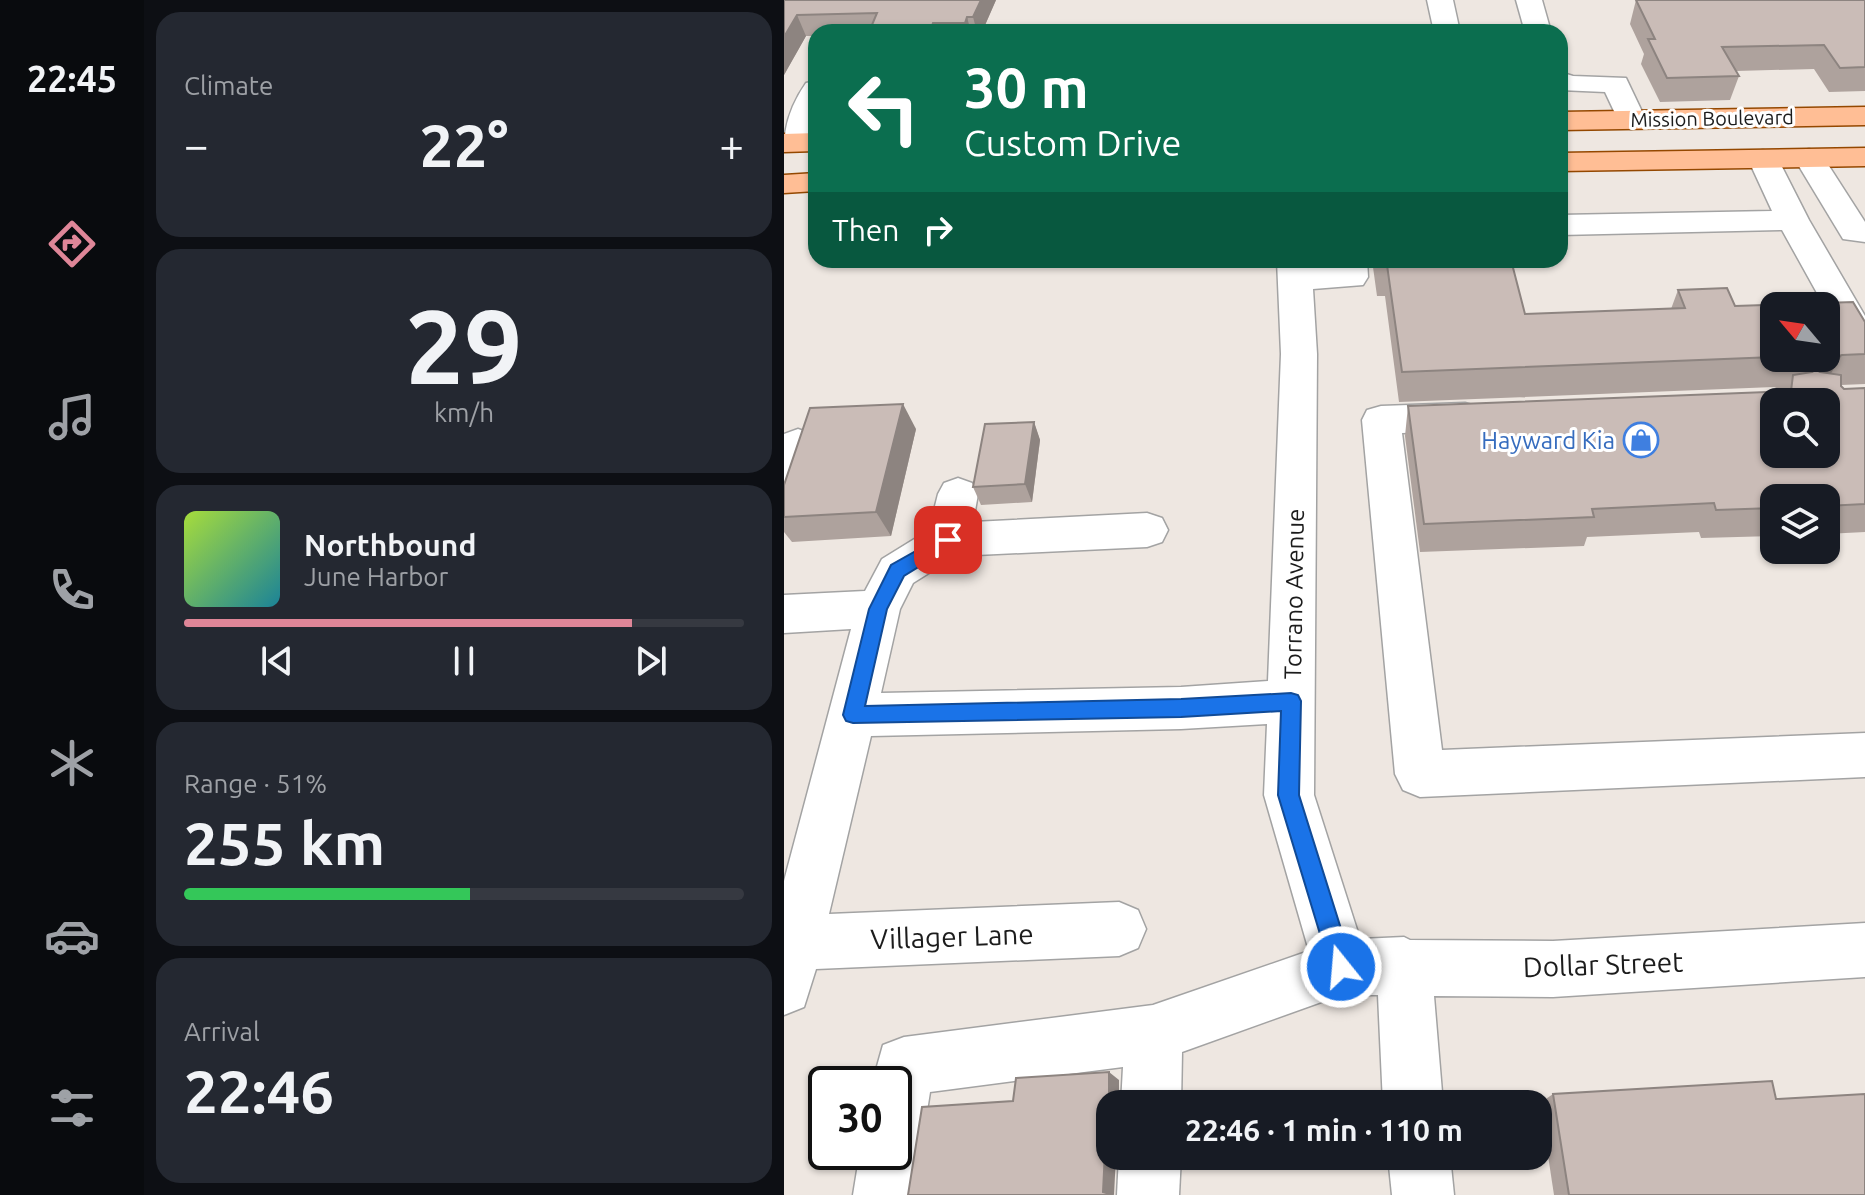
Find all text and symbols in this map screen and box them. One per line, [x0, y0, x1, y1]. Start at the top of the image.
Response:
icon: left [832, 56, 936, 160]
text: 30 m [964, 56, 1089, 119]
text: 22:45 [27, 58, 117, 99]
text: Climate [184, 71, 273, 100]
street label: Mission Boulevard [1630, 105, 1794, 131]
text: 22° [420, 111, 508, 178]
text: − [184, 120, 209, 169]
text: + [719, 120, 744, 169]
text: Custom Drive [964, 122, 1181, 163]
icon: right [916, 208, 960, 252]
text: Then [832, 213, 900, 247]
icon: directions [44, 216, 100, 272]
text: 29 [405, 287, 523, 404]
north arrow [1760, 292, 1840, 372]
map controls [1760, 292, 1840, 564]
button: search [1760, 388, 1840, 468]
icon: music [44, 389, 100, 445]
text: km/h [434, 398, 494, 427]
shop icon: Hayward Kia [1622, 421, 1660, 459]
place label: Hayward Kia [1481, 427, 1615, 454]
button: layers [1760, 484, 1840, 564]
pin [914, 506, 982, 574]
street label: Torrano Avenue [1279, 508, 1309, 680]
icon: arrive [926, 518, 970, 562]
text: Northbound [304, 528, 476, 562]
icon: phone [44, 562, 100, 618]
text: June Harbor [304, 562, 448, 591]
icon: previous [255, 639, 299, 683]
icon: pause [442, 639, 486, 683]
icon: next [629, 639, 673, 683]
icon: climate [44, 735, 100, 791]
text: Range · 51% [184, 769, 327, 798]
text: 255 km [184, 809, 385, 876]
icon: car [44, 908, 100, 964]
street label: Villager Lane [870, 918, 1034, 954]
position arrow [1299, 925, 1383, 1009]
street label: Dollar Street [1522, 946, 1684, 982]
text: Arrival [184, 1017, 260, 1046]
text: 22:46 [184, 1057, 334, 1124]
speed limit sign: 30 [808, 1066, 912, 1170]
icon: filters [44, 1080, 100, 1136]
text: 22:46 · 1 min · 110 m [1185, 1113, 1463, 1147]

